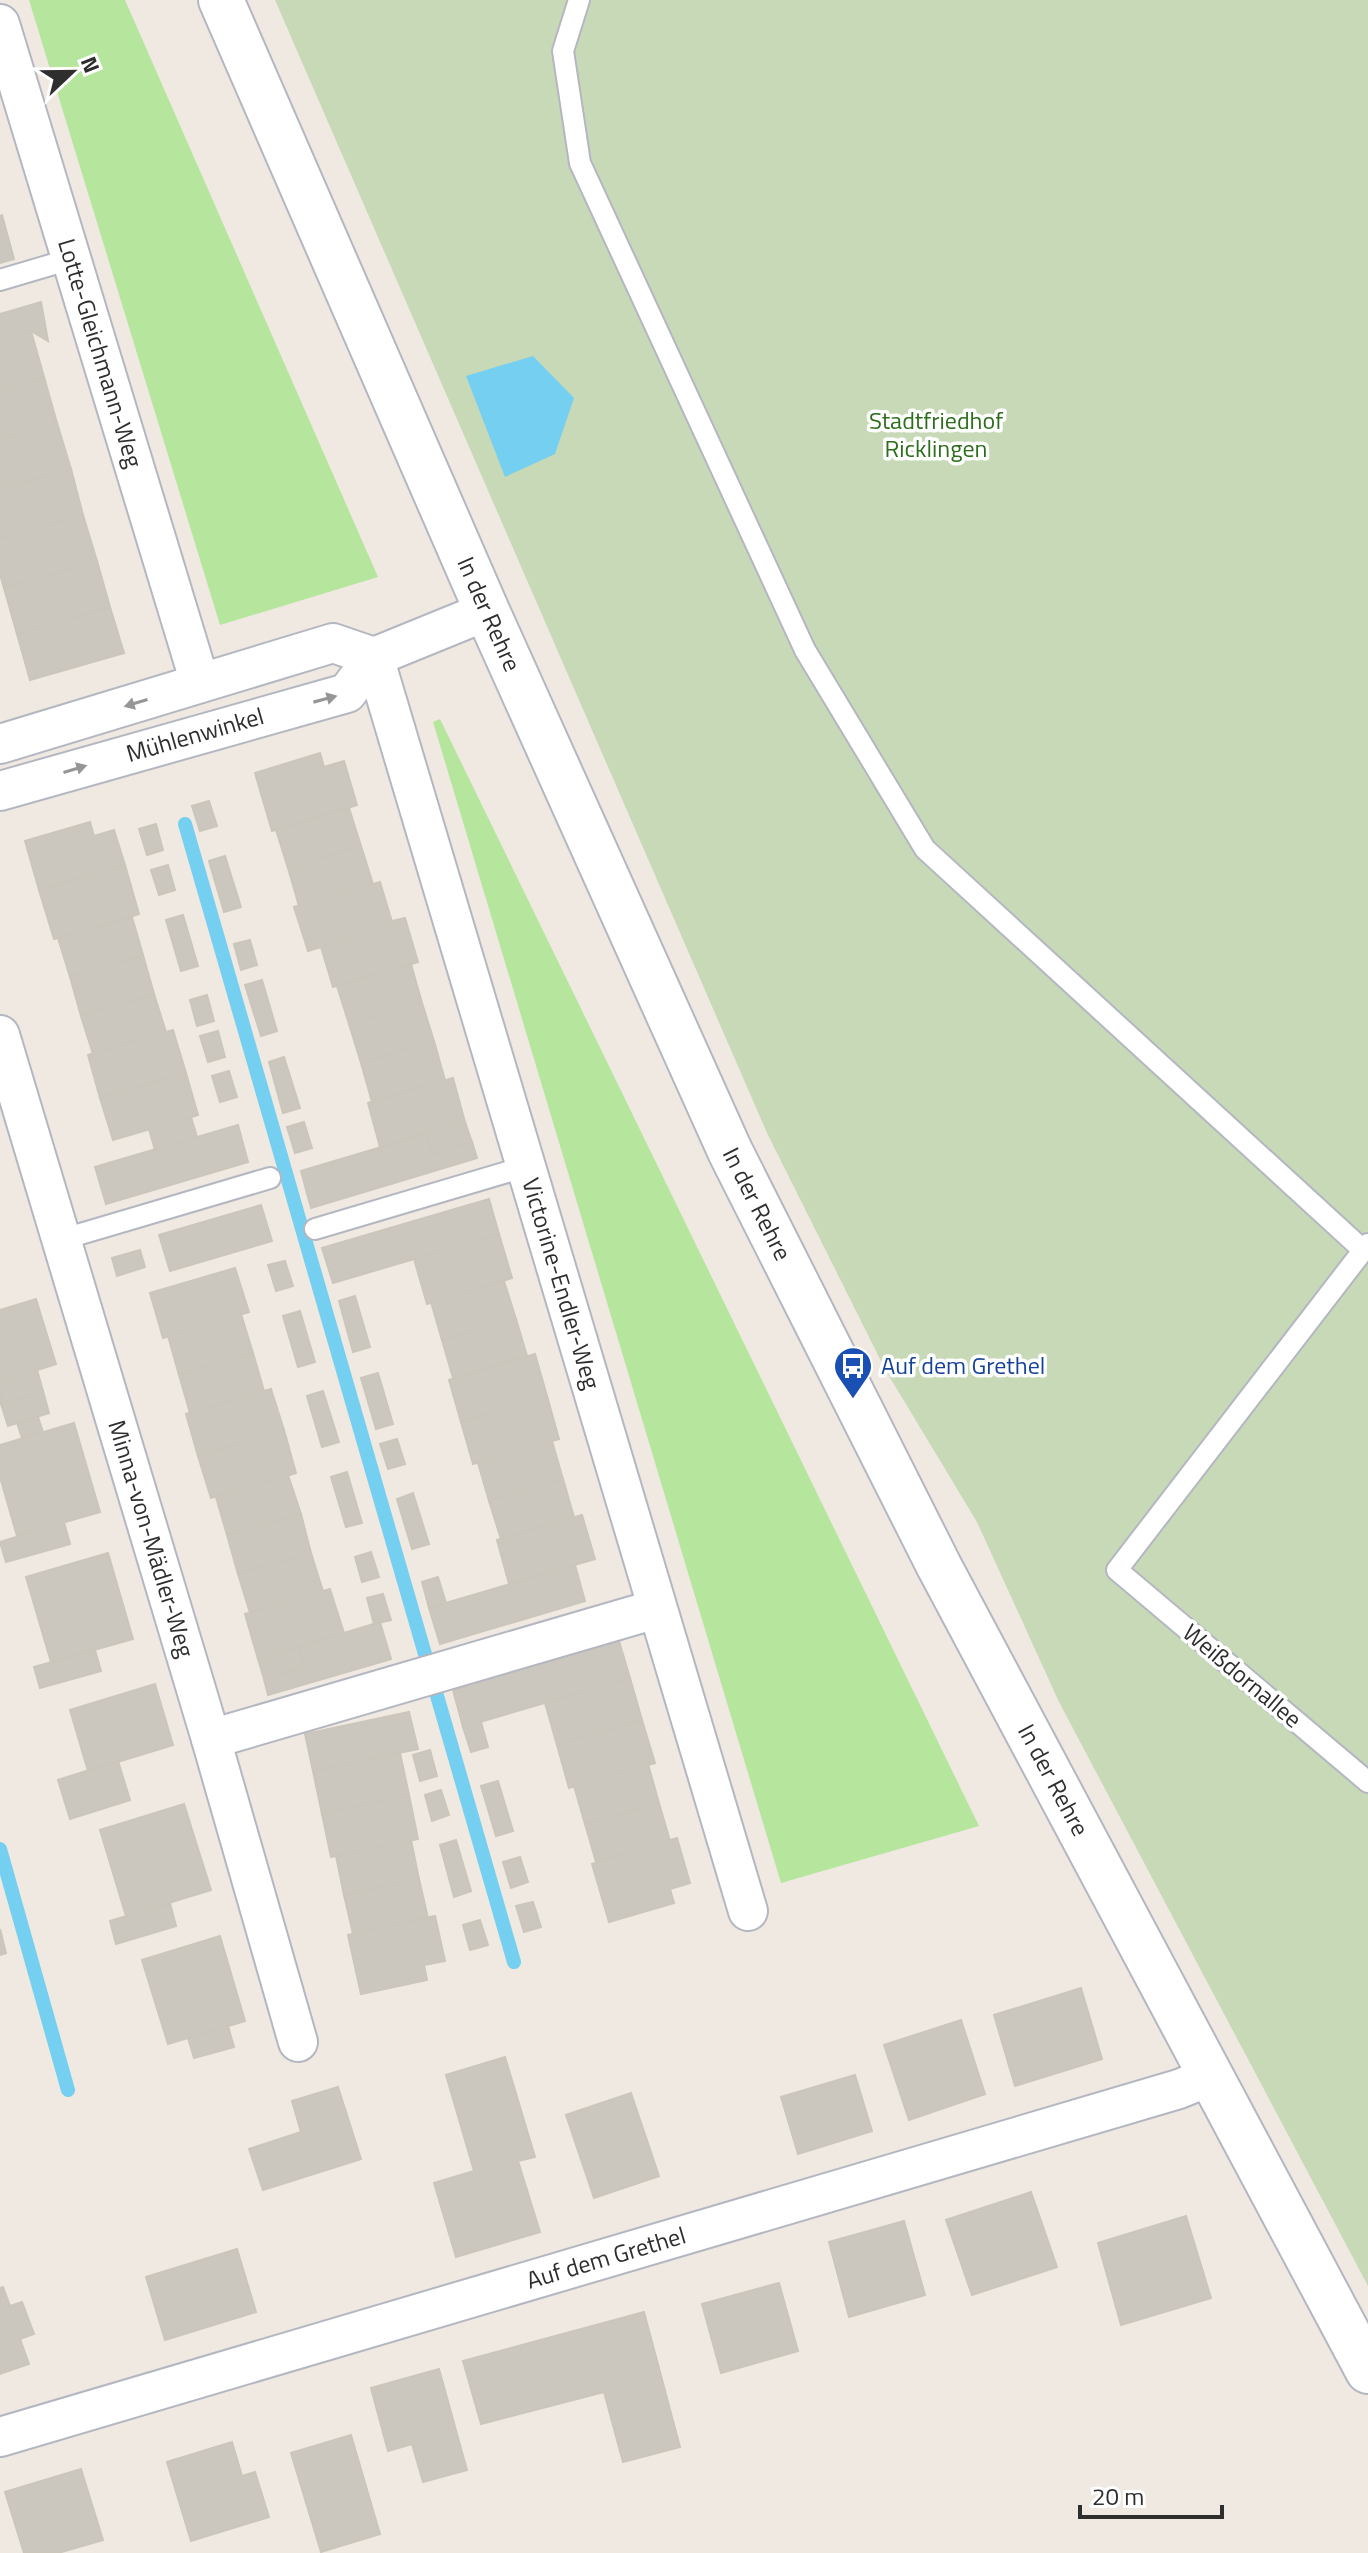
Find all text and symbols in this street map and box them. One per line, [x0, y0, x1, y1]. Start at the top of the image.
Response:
north arrow [32, 32, 112, 112]
text: N [72, 51, 109, 78]
street label: Lotte-Gleichmann-Weg [49, 234, 153, 472]
park label: Stadtfriedhof Ricklingen [869, 402, 1003, 466]
street label: In der Rehre [448, 551, 531, 677]
one-way arrow [314, 692, 338, 705]
street label: Mühlenwinkel [122, 697, 268, 771]
one-way arrow [124, 697, 148, 709]
one-way arrow [63, 762, 87, 775]
street label: In der Rehre [714, 1141, 801, 1266]
street label: Victorine-Endler-Weg [513, 1173, 610, 1394]
bus stop icon: Auf dem Grethel [832, 1345, 874, 1400]
place label: Auf dem Grethel [881, 1347, 1045, 1383]
street label: Minna-von-Mädler-Weg [99, 1416, 205, 1662]
street label: Weißdornallee [1175, 1615, 1310, 1736]
street label: In der Rehre [1009, 1717, 1099, 1842]
street label: Auf dem Grethel [522, 2217, 690, 2298]
scale bar [1080, 2469, 1222, 2519]
text: 20 m [1092, 2478, 1144, 2514]

